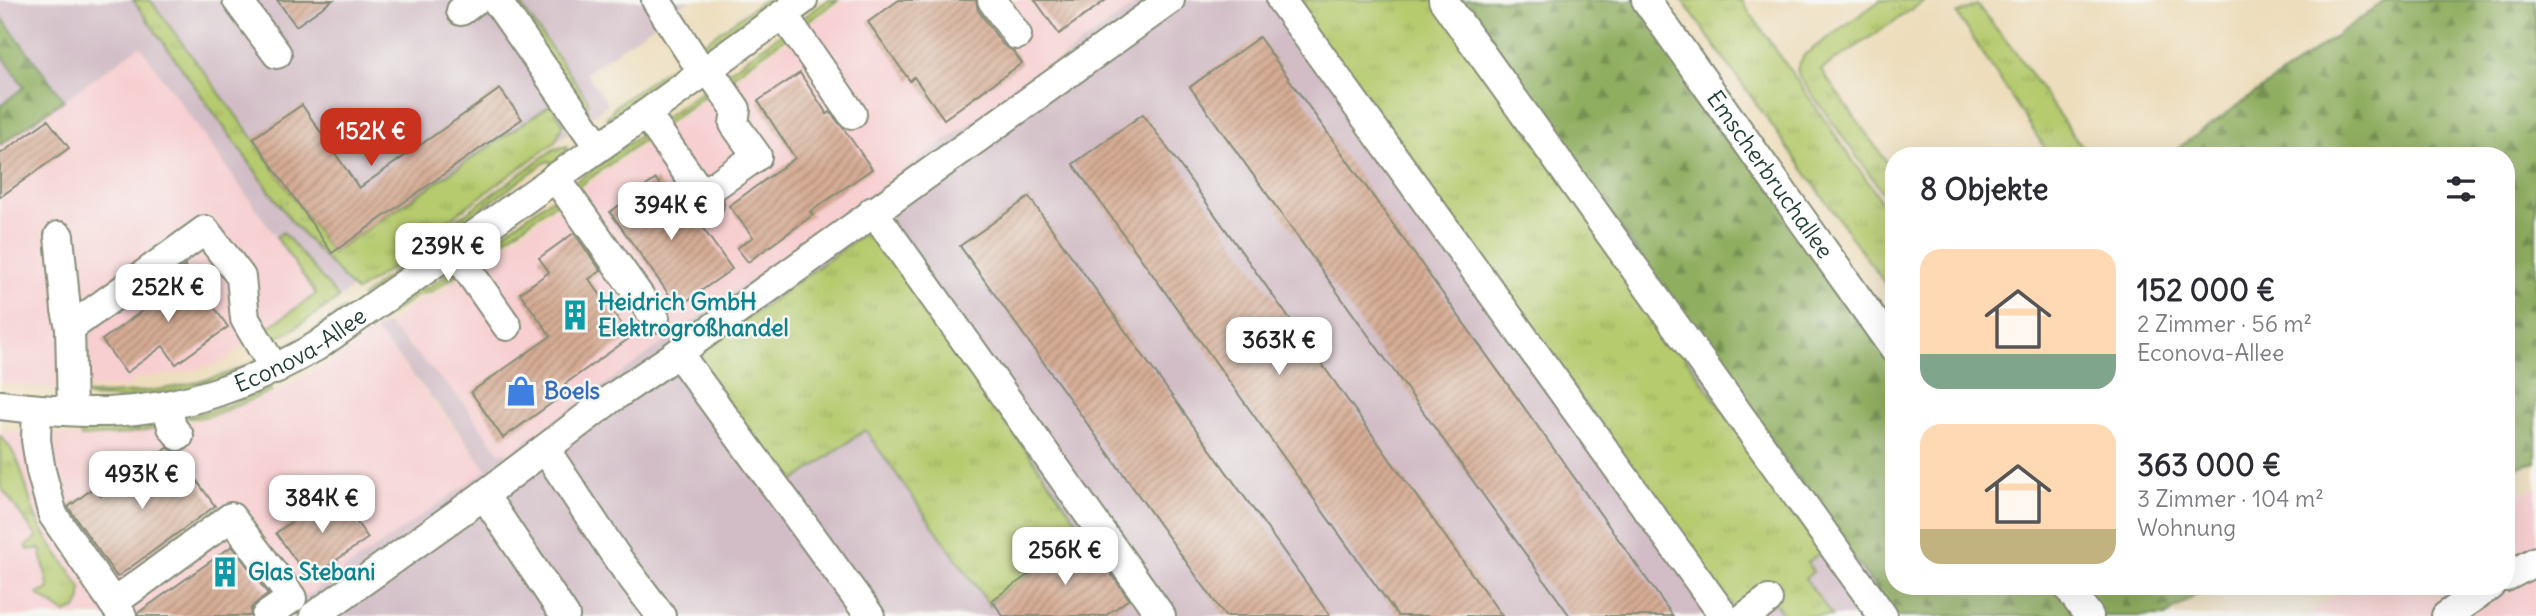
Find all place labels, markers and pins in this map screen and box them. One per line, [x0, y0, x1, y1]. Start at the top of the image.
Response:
pin: 152K € [314, 108, 428, 168]
pin: 394K € [614, 182, 728, 242]
pin: 239K € [391, 224, 505, 283]
pin: 252K € [111, 264, 225, 324]
place label: Heidrich GmbH Elektrogroßhandel [598, 287, 789, 342]
building icon: Heidrich GmbH Elektrogroßhandel [558, 298, 592, 332]
pin: 363K € [1222, 318, 1336, 377]
shop icon: Boels [504, 374, 538, 408]
place label: Boels [544, 376, 600, 405]
pin: 493K € [85, 452, 199, 511]
pin: 384K € [265, 476, 379, 535]
pin: 256K € [1008, 528, 1122, 587]
building icon: Glas Stebani [208, 555, 242, 589]
place label: Glas Stebani [248, 557, 375, 586]

